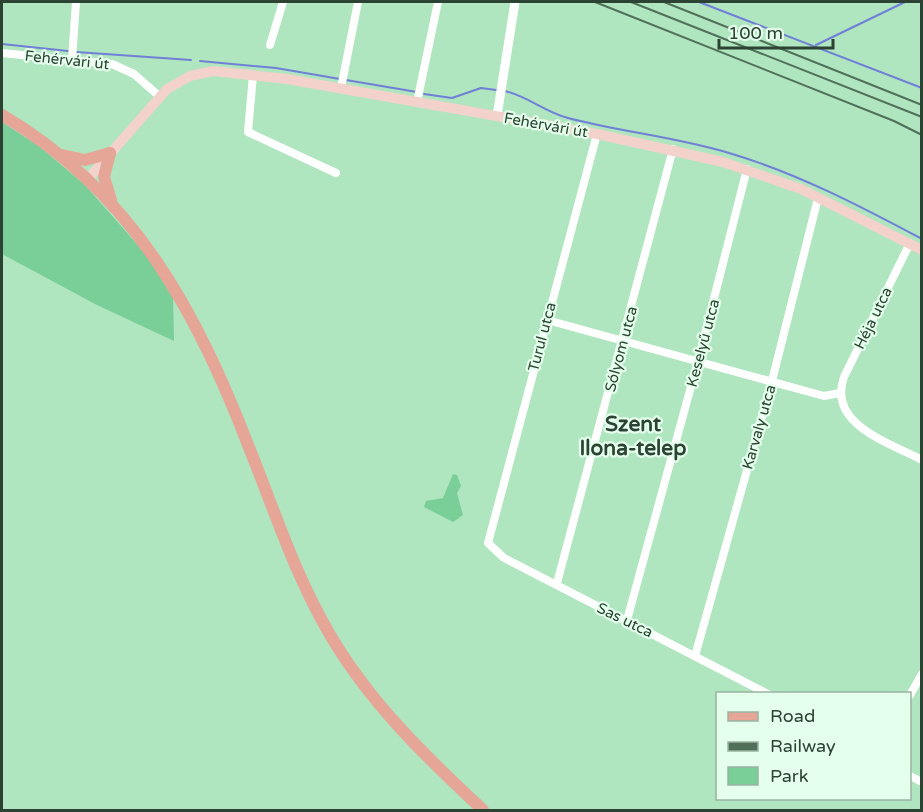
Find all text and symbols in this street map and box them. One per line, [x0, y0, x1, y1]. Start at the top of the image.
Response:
scale bar [719, 12, 833, 50]
text: 100 m [728, 22, 783, 44]
street label: Fehérvári út [24, 47, 110, 73]
street label: Fehérvári út [503, 109, 590, 141]
street label: Héja utca [850, 284, 896, 352]
street label: Keselyű utca [683, 297, 723, 389]
street label: Turul utca [524, 300, 560, 374]
street label: Sólyom utca [601, 304, 641, 394]
street label: Karvaly utca [738, 383, 780, 471]
district label: Szent Ilona-telep [580, 412, 686, 461]
street label: Sas utca [594, 599, 656, 641]
legend [716, 692, 911, 800]
text: Road [770, 705, 815, 727]
text: Railway [770, 735, 836, 757]
text: Park [770, 765, 809, 787]

